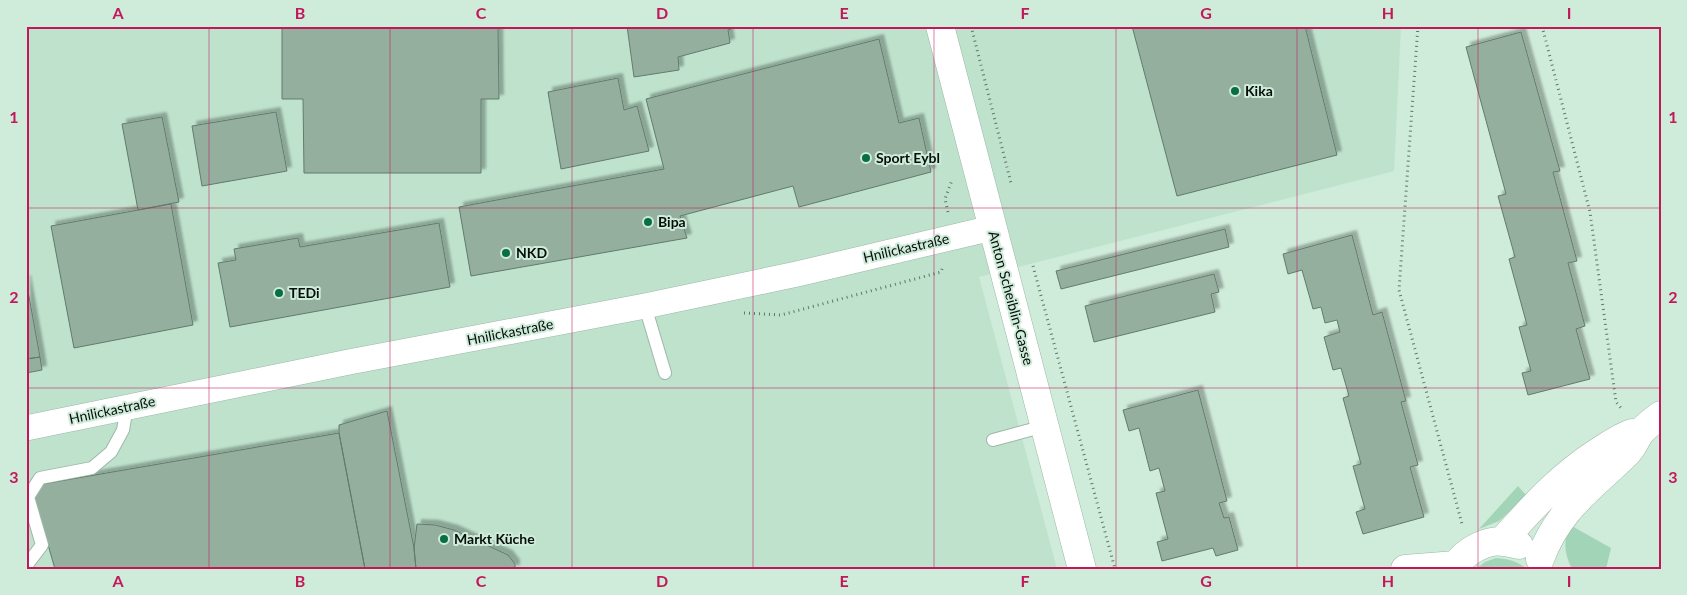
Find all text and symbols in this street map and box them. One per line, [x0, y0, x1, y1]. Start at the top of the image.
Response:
text: A [111, 3, 124, 22]
text: B [295, 3, 305, 22]
text: C [476, 3, 487, 22]
text: D [656, 3, 668, 22]
text: E [839, 3, 849, 22]
text: F [1020, 3, 1030, 22]
text: G [1200, 3, 1212, 22]
text: H [1382, 3, 1394, 22]
text: I [1567, 3, 1571, 22]
place label: Kika [1245, 82, 1273, 99]
marker: Kika [1229, 85, 1241, 97]
text: 1 [9, 107, 19, 126]
text: 1 [1668, 107, 1678, 126]
place label: Sport Eybl [876, 149, 940, 166]
marker: Sport Eybl [860, 152, 872, 164]
place label: Bipa [658, 213, 686, 230]
marker: Bipa [642, 216, 654, 228]
street label: Hnilickastraße [861, 229, 951, 266]
street label: Anton Scheiblin-Gasse [985, 229, 1038, 367]
place label: NKD [516, 244, 547, 261]
marker: NKD [500, 247, 512, 259]
place label: TEDi [289, 284, 320, 301]
text: 2 [9, 287, 19, 306]
marker: TEDi [273, 287, 285, 299]
text: 2 [1668, 287, 1678, 306]
street label: Hnilickastraße [465, 315, 555, 348]
street label: Hnilickastraße [67, 392, 157, 427]
text: 3 [9, 467, 19, 486]
text: 3 [1668, 467, 1678, 486]
place label: Markt Küche [454, 530, 535, 547]
marker: Markt Küche [438, 533, 450, 545]
text: A [111, 571, 124, 590]
text: B [295, 571, 305, 590]
text: C [476, 571, 487, 590]
text: D [656, 571, 668, 590]
text: E [839, 571, 849, 590]
text: F [1020, 571, 1030, 590]
text: G [1200, 571, 1212, 590]
text: H [1382, 571, 1394, 590]
text: I [1567, 571, 1571, 590]

